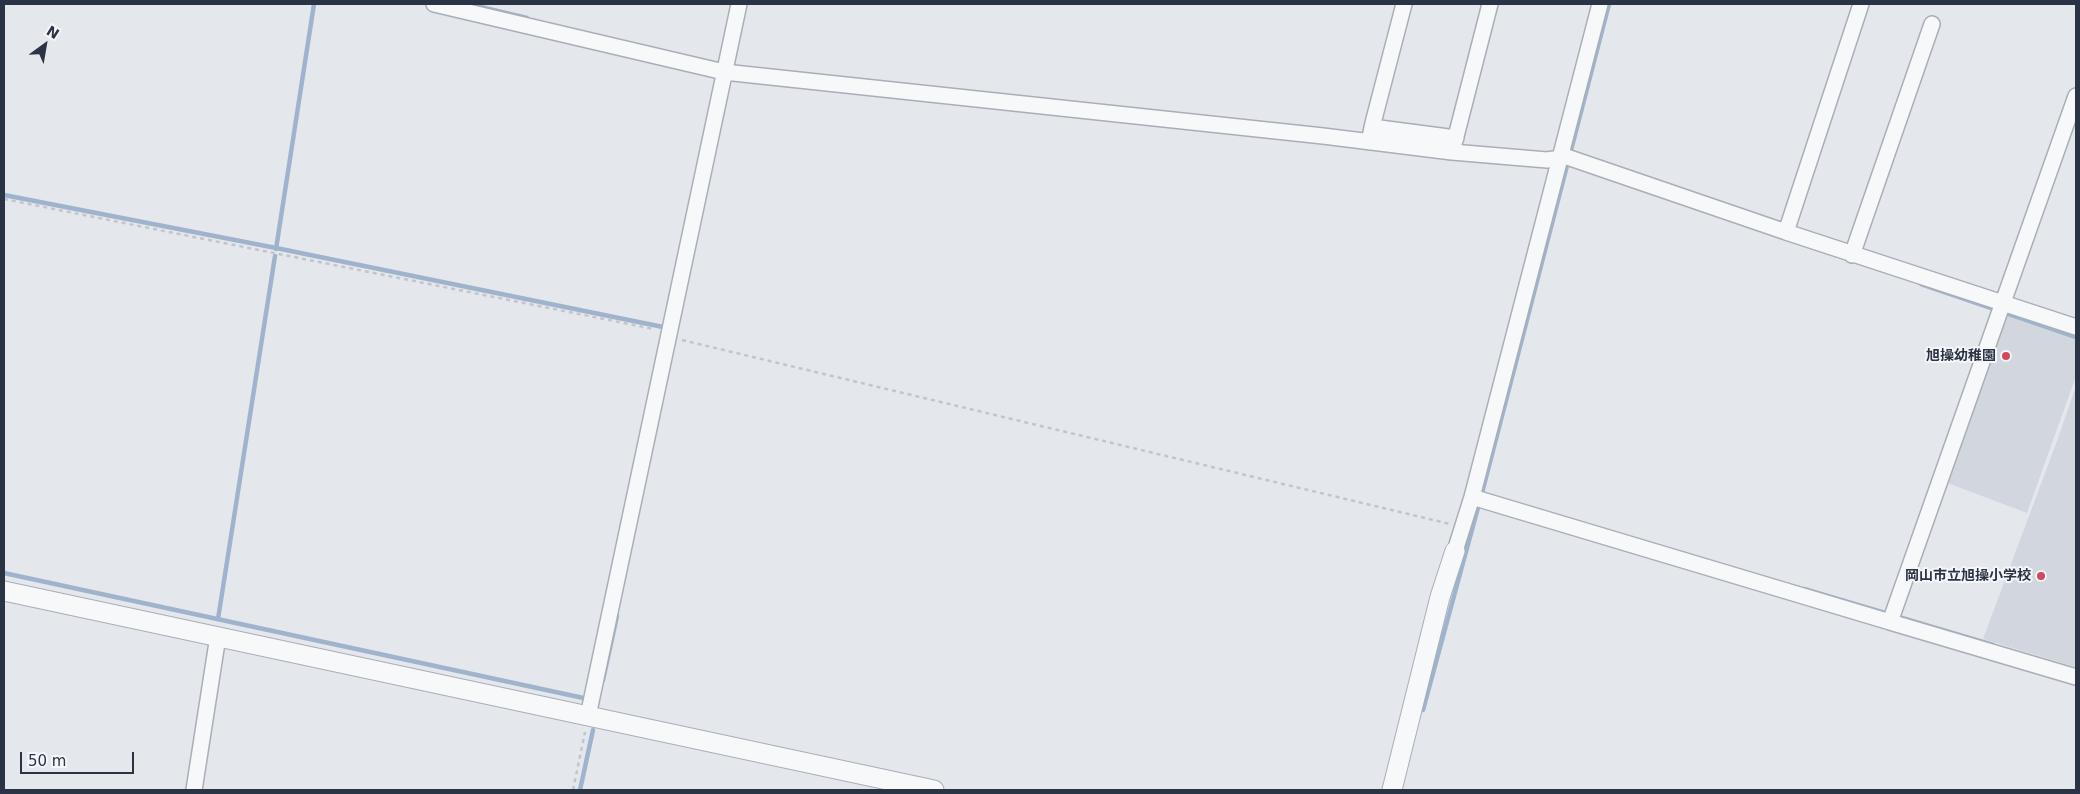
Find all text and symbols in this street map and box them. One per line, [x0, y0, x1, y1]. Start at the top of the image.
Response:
north arrow [20, 20, 70, 70]
text: N [44, 22, 62, 42]
place label: 旭操幼稚園 [1926, 348, 1996, 364]
marker: 旭操幼稚園 [2000, 350, 2012, 362]
place label: 岡山市立旭操小学校 [1905, 568, 2031, 584]
marker: 岡山市立旭操小学校 [2035, 570, 2047, 582]
scale bar [22, 742, 136, 774]
text: 50 m [28, 752, 66, 770]

